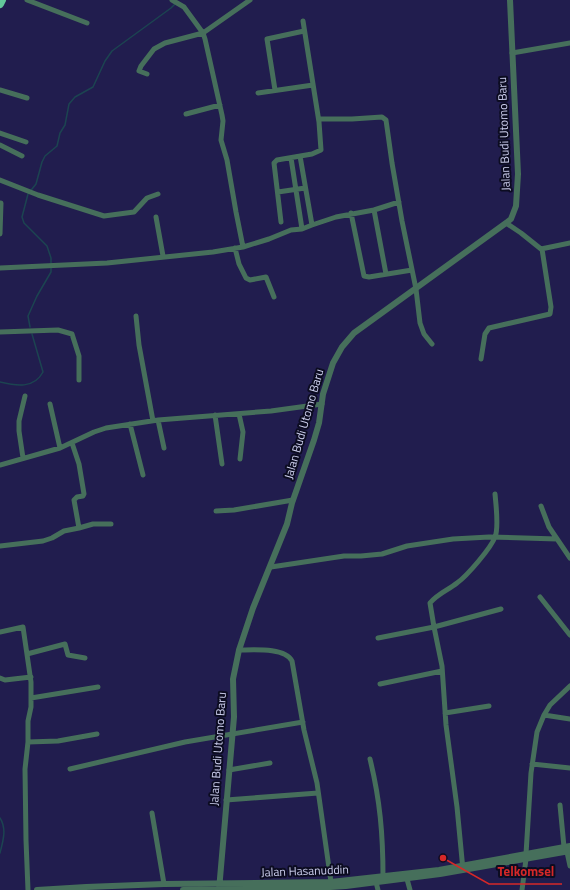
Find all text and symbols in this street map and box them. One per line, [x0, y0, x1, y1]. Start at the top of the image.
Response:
street label: Jalan Budi Utomo Baru [492, 77, 515, 191]
street label: Jalan Budi Utomo Baru [279, 366, 328, 481]
street label: Jalan Budi Utomo Baru [204, 691, 231, 806]
street label: Jalan Hasanuddin [261, 859, 349, 882]
callout: Telkomsel [489, 859, 562, 884]
text: Telkomsel [498, 861, 554, 881]

